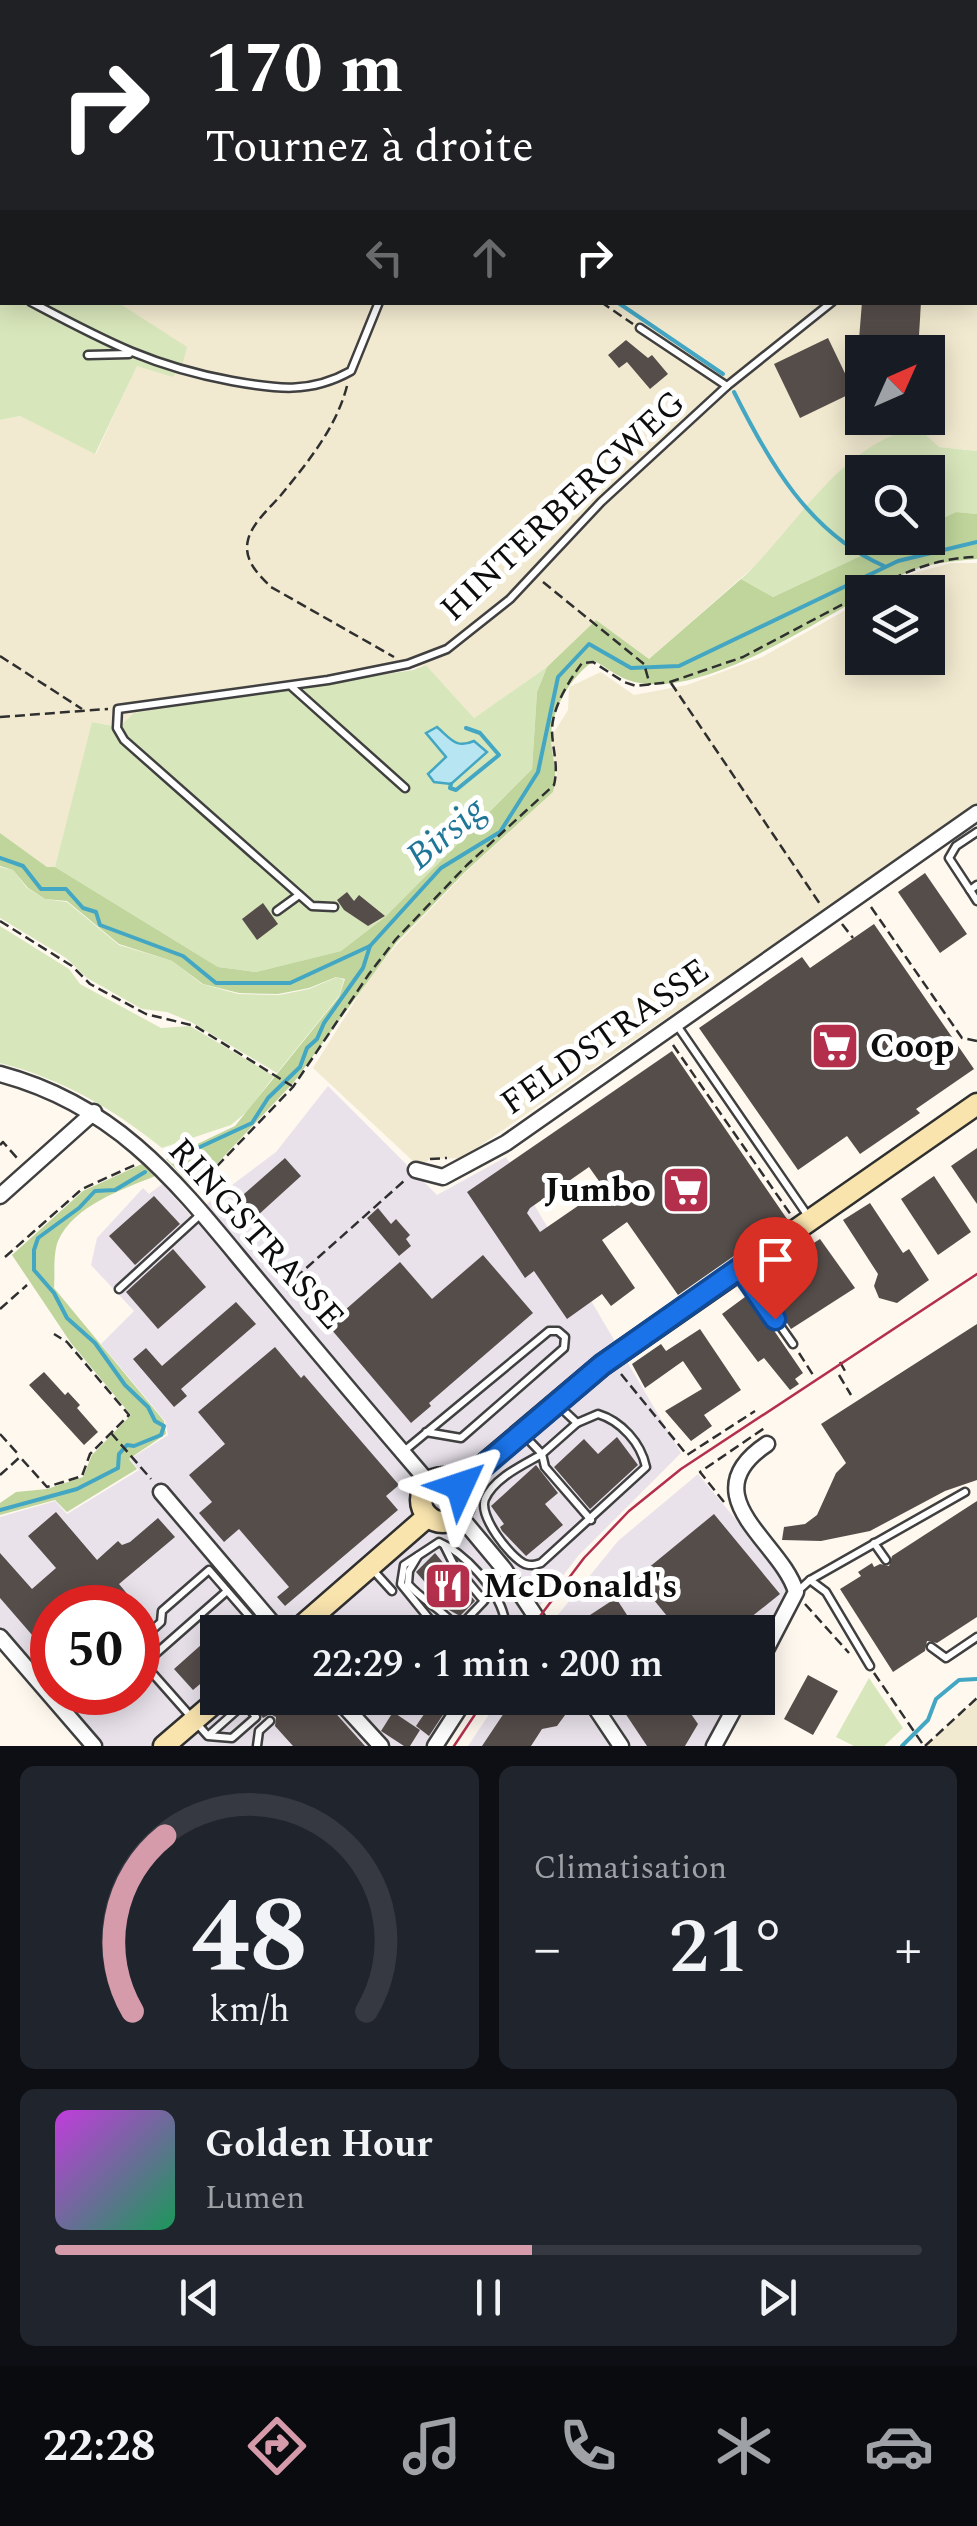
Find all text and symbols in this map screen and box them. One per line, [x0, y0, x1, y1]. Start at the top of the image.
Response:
text: 170 m [205, 17, 403, 123]
icon: right [40, 40, 170, 170]
text: Tournez à droite [205, 113, 534, 182]
icon: left [357, 230, 412, 285]
icon: ahead [462, 230, 517, 285]
icon: right [567, 230, 622, 285]
north arrow [845, 335, 945, 435]
map controls [845, 335, 945, 675]
street label: HINTERBERGWEG [428, 378, 698, 634]
button: search [845, 455, 945, 555]
button: layers [845, 575, 945, 675]
water label: Birsig [393, 782, 500, 885]
street label: FELDSTRASSE [490, 945, 720, 1129]
supermarket icon: Coop [809, 1020, 861, 1072]
place label: Coop [870, 1020, 954, 1073]
street label: RINGSTRASSE [155, 1126, 357, 1342]
place label: Jumbo [544, 1164, 651, 1217]
supermarket icon: Jumbo [660, 1164, 712, 1216]
pin [733, 1217, 818, 1320]
icon: arrive [748, 1232, 803, 1287]
position arrow [408, 1434, 512, 1538]
restaurant icon: McDonald's [422, 1560, 474, 1612]
place label: McDonald's [483, 1560, 678, 1613]
speed limit sign: 50 [30, 1585, 160, 1715]
text: 22:29 · 1 min · 200 m [312, 1636, 663, 1694]
text: Climatisation [534, 1844, 727, 1893]
text: 48 [191, 1859, 308, 2017]
text: 21° [669, 1892, 787, 2006]
text: − [534, 1908, 561, 1991]
text: + [894, 1908, 922, 1991]
text: km/h [209, 1983, 289, 2038]
text: Golden Hour [205, 2116, 432, 2174]
text: Lumen [205, 2174, 305, 2223]
icon: previous [172, 2270, 227, 2325]
icon: pause [461, 2270, 516, 2325]
icon: next [750, 2270, 805, 2325]
icon: directions [242, 2411, 312, 2481]
icon: music [397, 2411, 467, 2481]
icon: phone [553, 2411, 623, 2481]
icon: climate [709, 2411, 779, 2481]
icon: car [864, 2411, 934, 2481]
text: 22:28 [43, 2412, 156, 2481]

